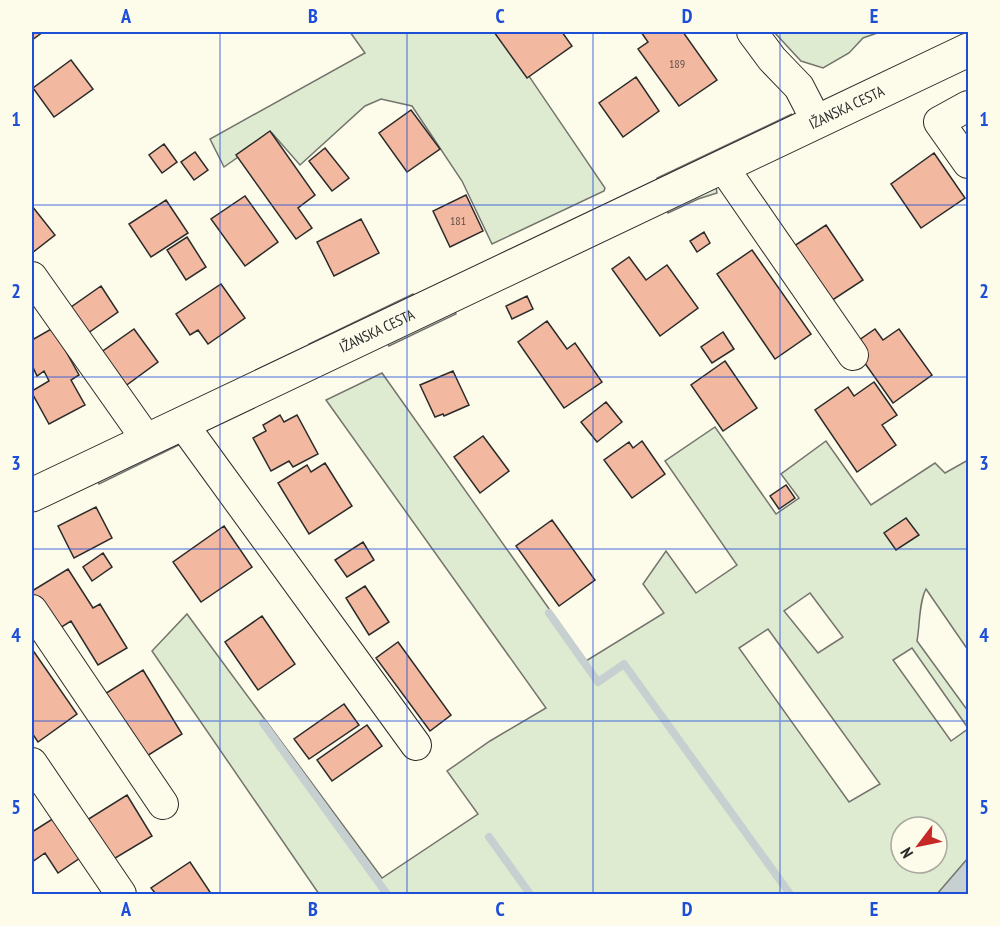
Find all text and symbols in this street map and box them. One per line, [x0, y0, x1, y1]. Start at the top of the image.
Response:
text: A [120, 3, 132, 29]
text: B [308, 3, 318, 29]
text: C [495, 3, 505, 29]
text: D [682, 3, 693, 29]
text: E [870, 3, 878, 29]
house number: 189 [669, 56, 685, 71]
street label: IŽANSKA CESTA [806, 81, 888, 133]
text: 1 [11, 106, 21, 132]
text: 1 [979, 106, 989, 132]
house number: 181 [450, 213, 466, 228]
text: 2 [11, 278, 21, 304]
text: 2 [979, 278, 989, 304]
street label: IŽANSKA CESTA [336, 304, 418, 357]
text: 3 [11, 450, 21, 476]
text: 3 [979, 450, 989, 476]
text: 4 [11, 622, 21, 648]
text: 4 [979, 622, 989, 648]
text: 5 [11, 794, 21, 820]
text: 5 [979, 794, 989, 820]
north arrow [889, 815, 949, 875]
text: N [896, 844, 917, 862]
text: A [120, 896, 132, 922]
text: B [308, 896, 318, 922]
text: C [495, 896, 505, 922]
text: D [682, 896, 693, 922]
text: E [870, 896, 878, 922]

